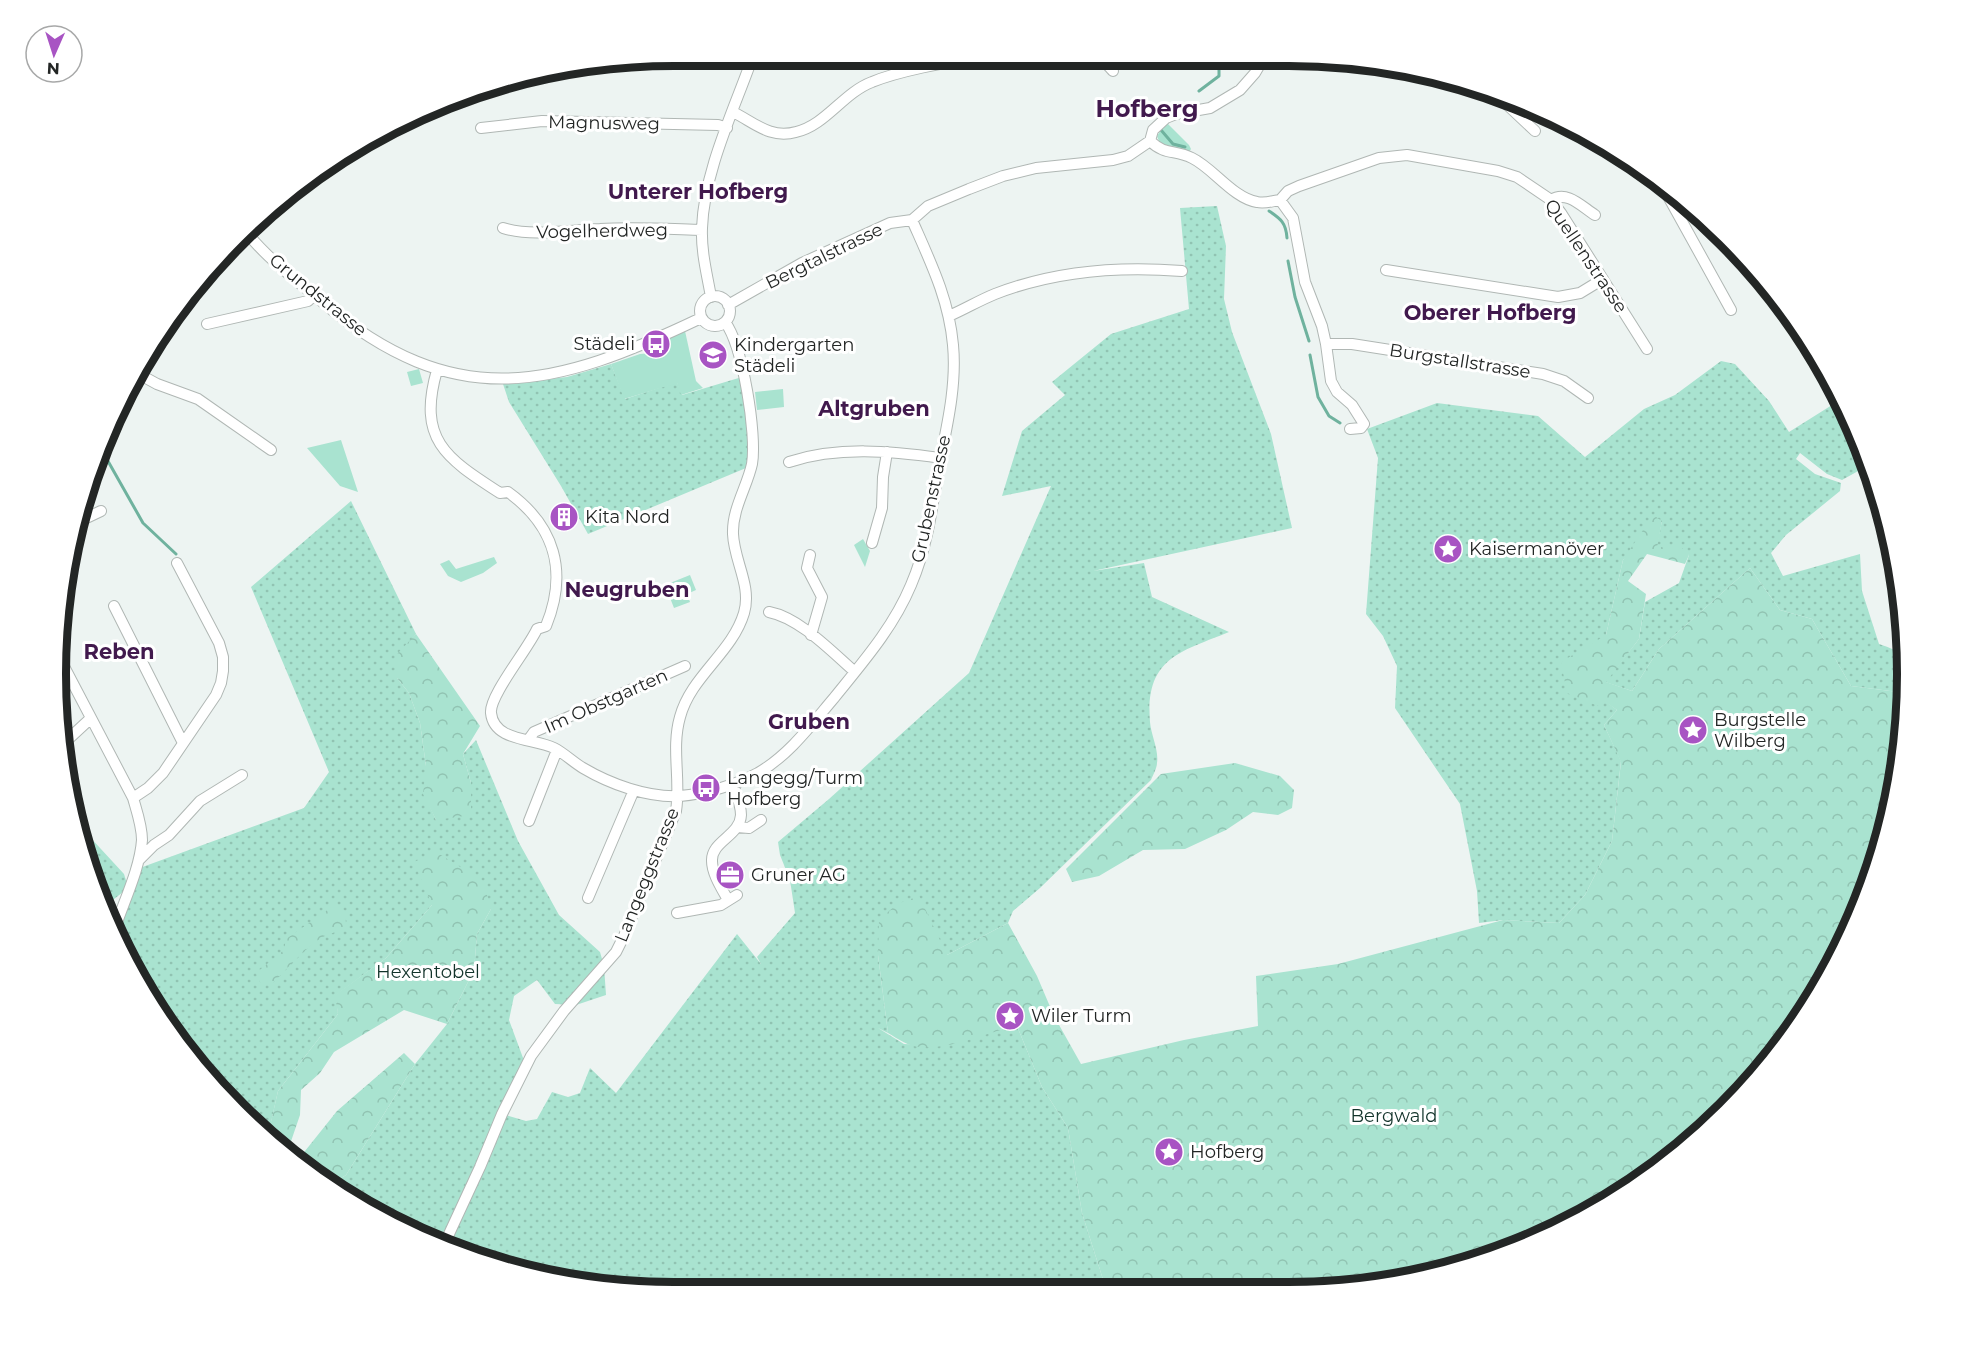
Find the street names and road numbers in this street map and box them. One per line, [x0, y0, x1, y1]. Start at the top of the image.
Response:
street label: Magnusweg [548, 111, 660, 135]
street label: Quellenstrasse [1540, 195, 1632, 317]
street label: Bergtalstrasse [762, 218, 886, 294]
street label: Vogelherdweg [536, 219, 668, 243]
street label: Grundstrasse [265, 249, 371, 341]
street label: Burgstallstrasse [1388, 339, 1532, 383]
street label: Grubenstrasse [907, 433, 955, 565]
street label: Im Obstgarten [541, 664, 671, 738]
street label: Langeggstrasse [610, 805, 684, 945]

